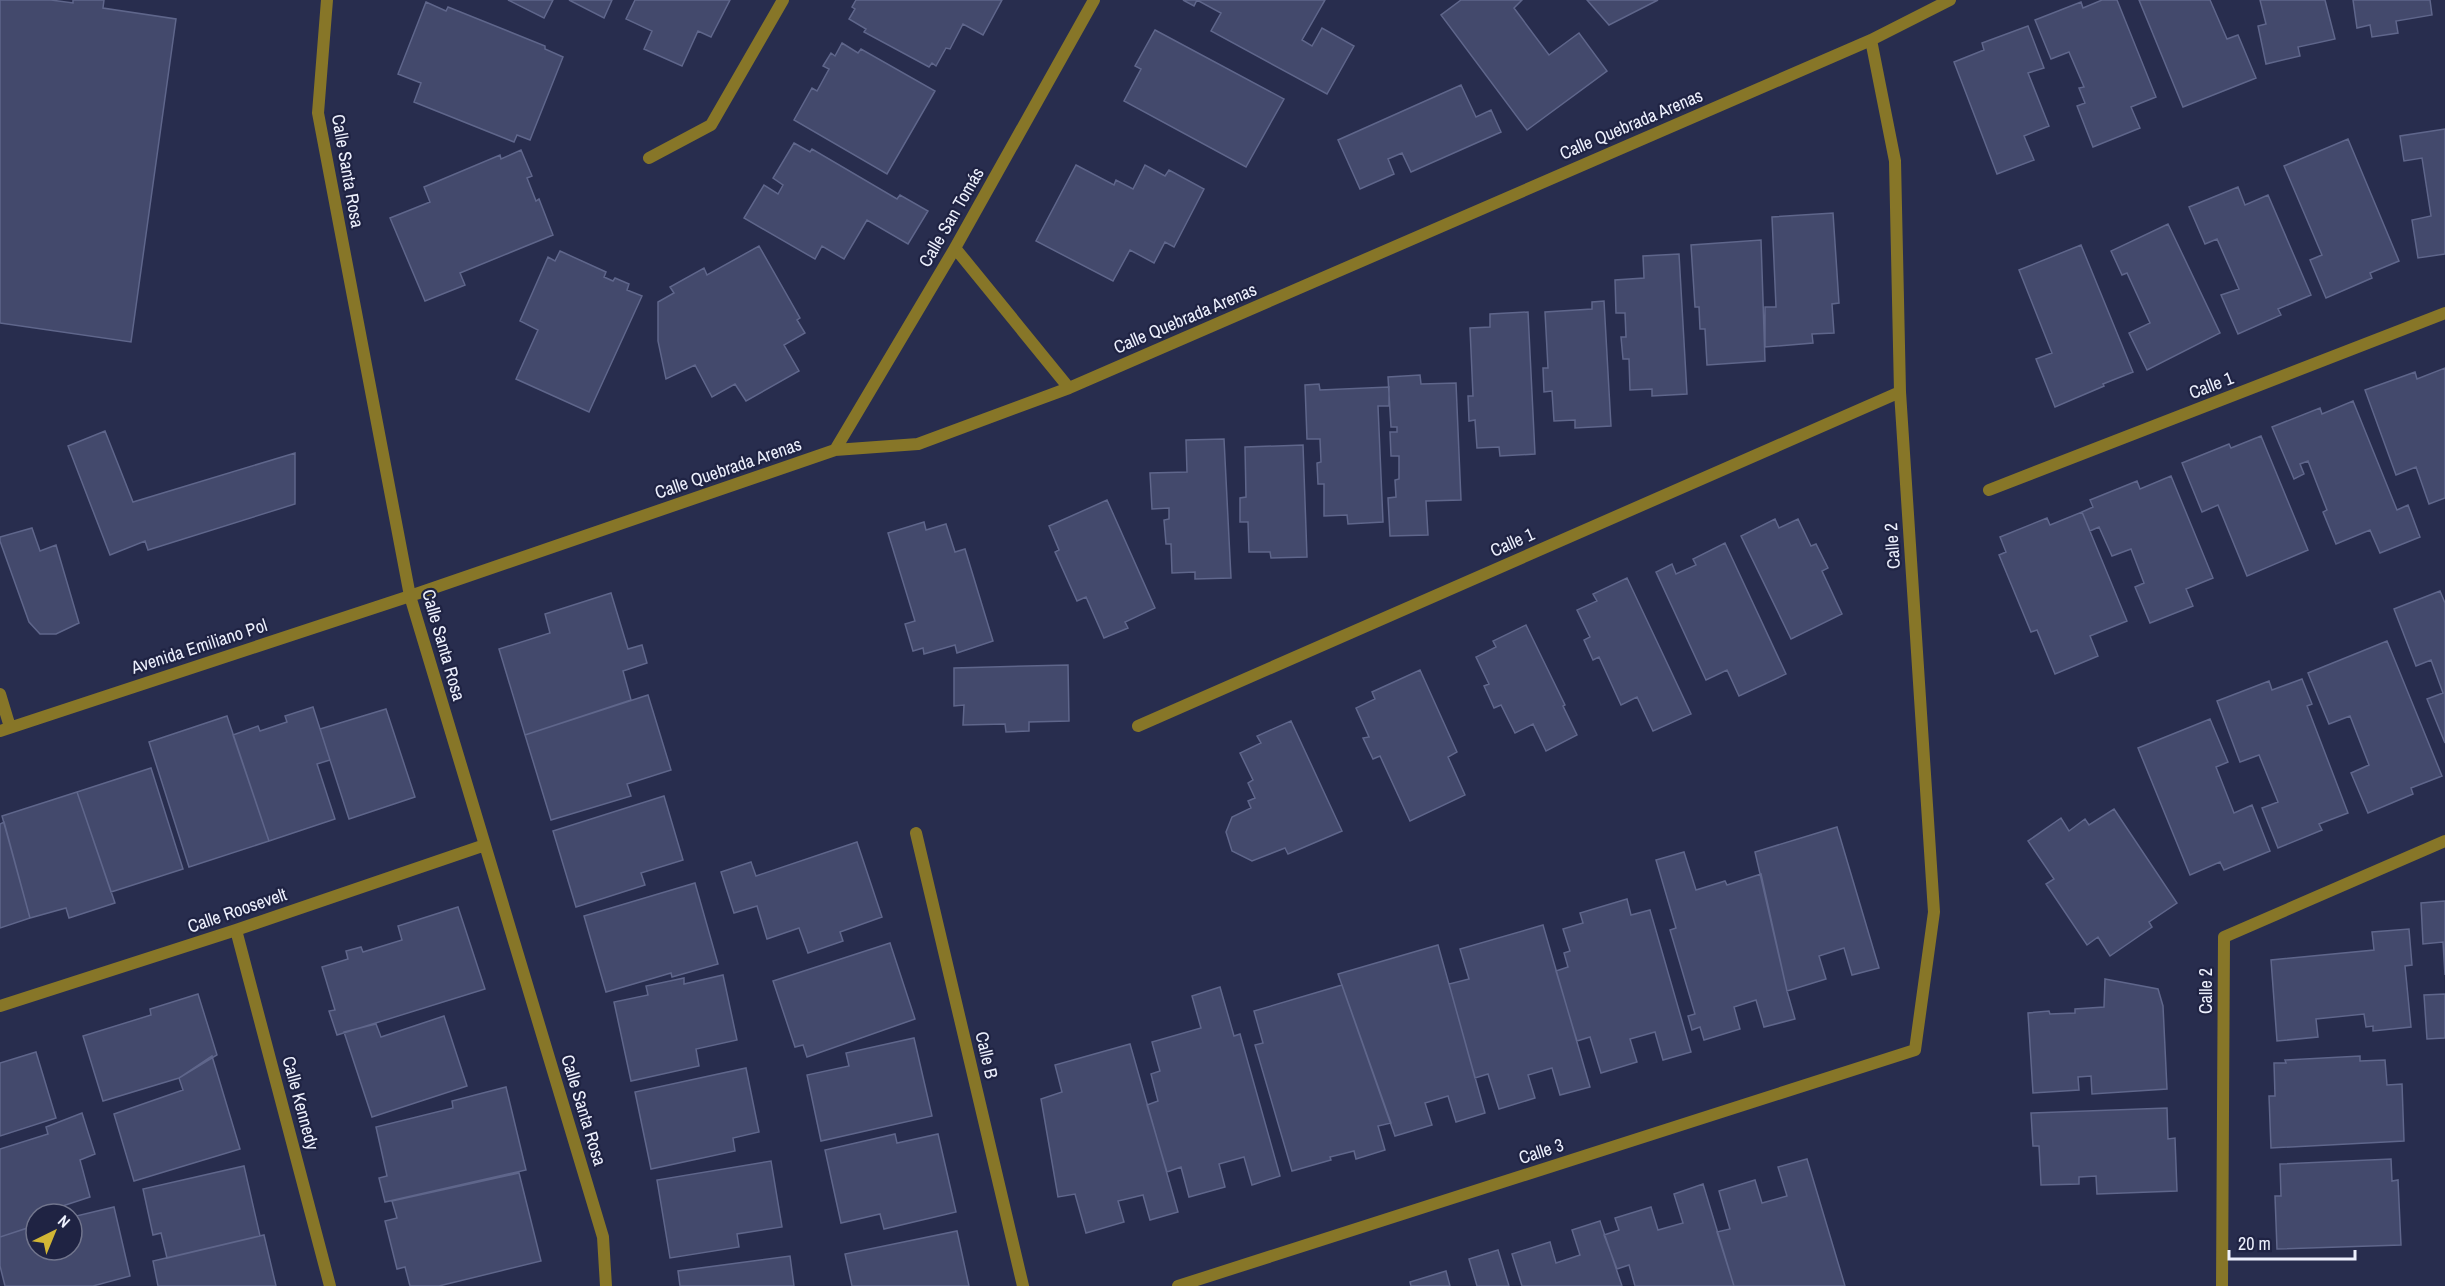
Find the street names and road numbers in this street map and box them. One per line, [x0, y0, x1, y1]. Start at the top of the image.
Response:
street label: Calle Quebrada Arenas [1555, 83, 1707, 165]
street label: Calle Santa Rosa [326, 112, 370, 230]
street label: Calle San Tomás [912, 163, 990, 271]
street label: Calle Quebrada Arenas [1109, 277, 1261, 359]
street label: Calle 1 [2185, 365, 2238, 405]
street label: Calle Quebrada Arenas [651, 431, 805, 505]
street label: Calle 1 [1486, 521, 1539, 563]
street label: Calle 2 [1878, 522, 1906, 570]
street label: Calle Santa Rosa [416, 586, 472, 704]
street label: Avenida Emiliano Pol [127, 612, 270, 680]
street label: Calle Roosevelt [184, 881, 290, 939]
street label: Calle 2 [2193, 968, 2218, 1014]
street label: Calle B [969, 1029, 1005, 1081]
street label: Calle Santa Rosa [555, 1051, 613, 1169]
street label: Calle Kennedy [277, 1053, 326, 1153]
street label: Calle 3 [1515, 1132, 1567, 1170]

